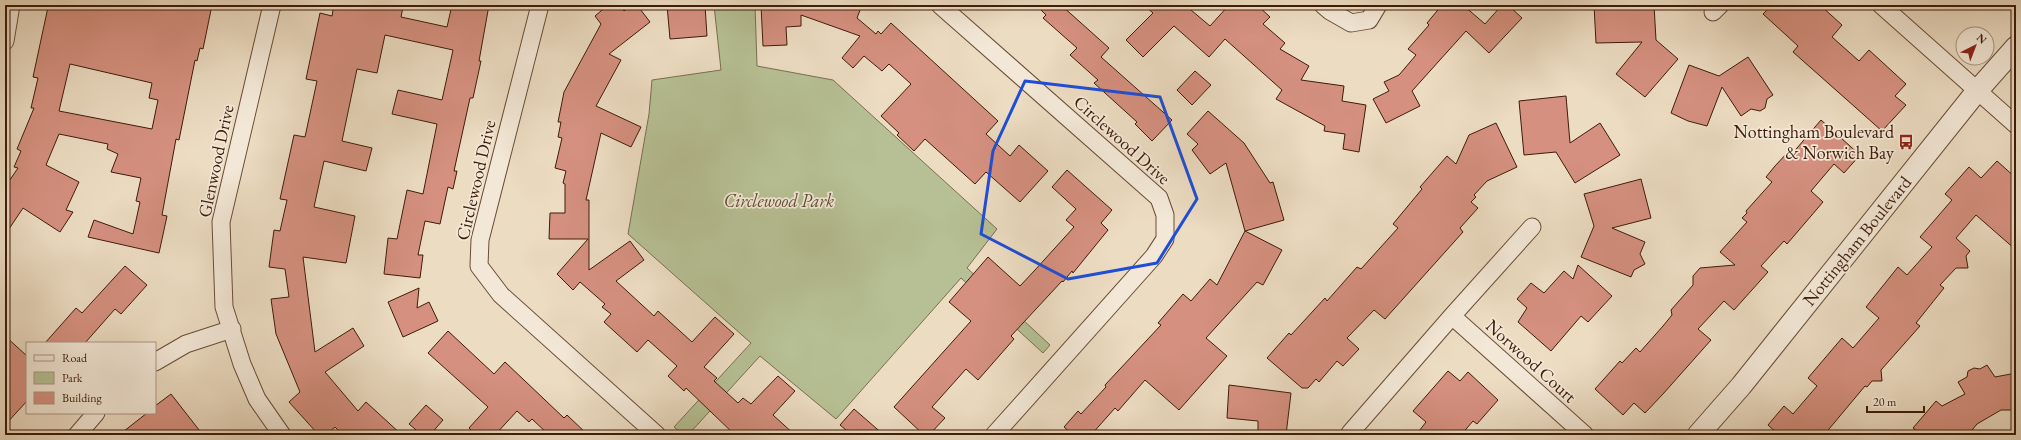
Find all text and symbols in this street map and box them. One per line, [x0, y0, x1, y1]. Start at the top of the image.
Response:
north arrow [1955, 26, 1995, 66]
text: N [1974, 30, 1990, 47]
street label: Circlewood Drive [1069, 90, 1176, 189]
street label: Glenwood Drive [192, 103, 239, 219]
street label: Circlewood Drive [451, 118, 501, 242]
place label: Nottingham Boulevard & Norwich Bay [1734, 120, 1895, 164]
bus stop icon: Nottingham Boulevard & Norwich Bay [1897, 133, 1915, 151]
street label: Nottingham Boulevard [1797, 170, 1917, 310]
park label: Circlewood Park [724, 189, 834, 212]
street label: Norwood Court [1481, 314, 1582, 408]
legend [26, 342, 156, 414]
text: Road [62, 350, 88, 366]
text: Park [62, 370, 83, 386]
scale bar [1867, 388, 1924, 414]
text: Building [62, 390, 103, 406]
text: 20 m [1873, 394, 1897, 410]

